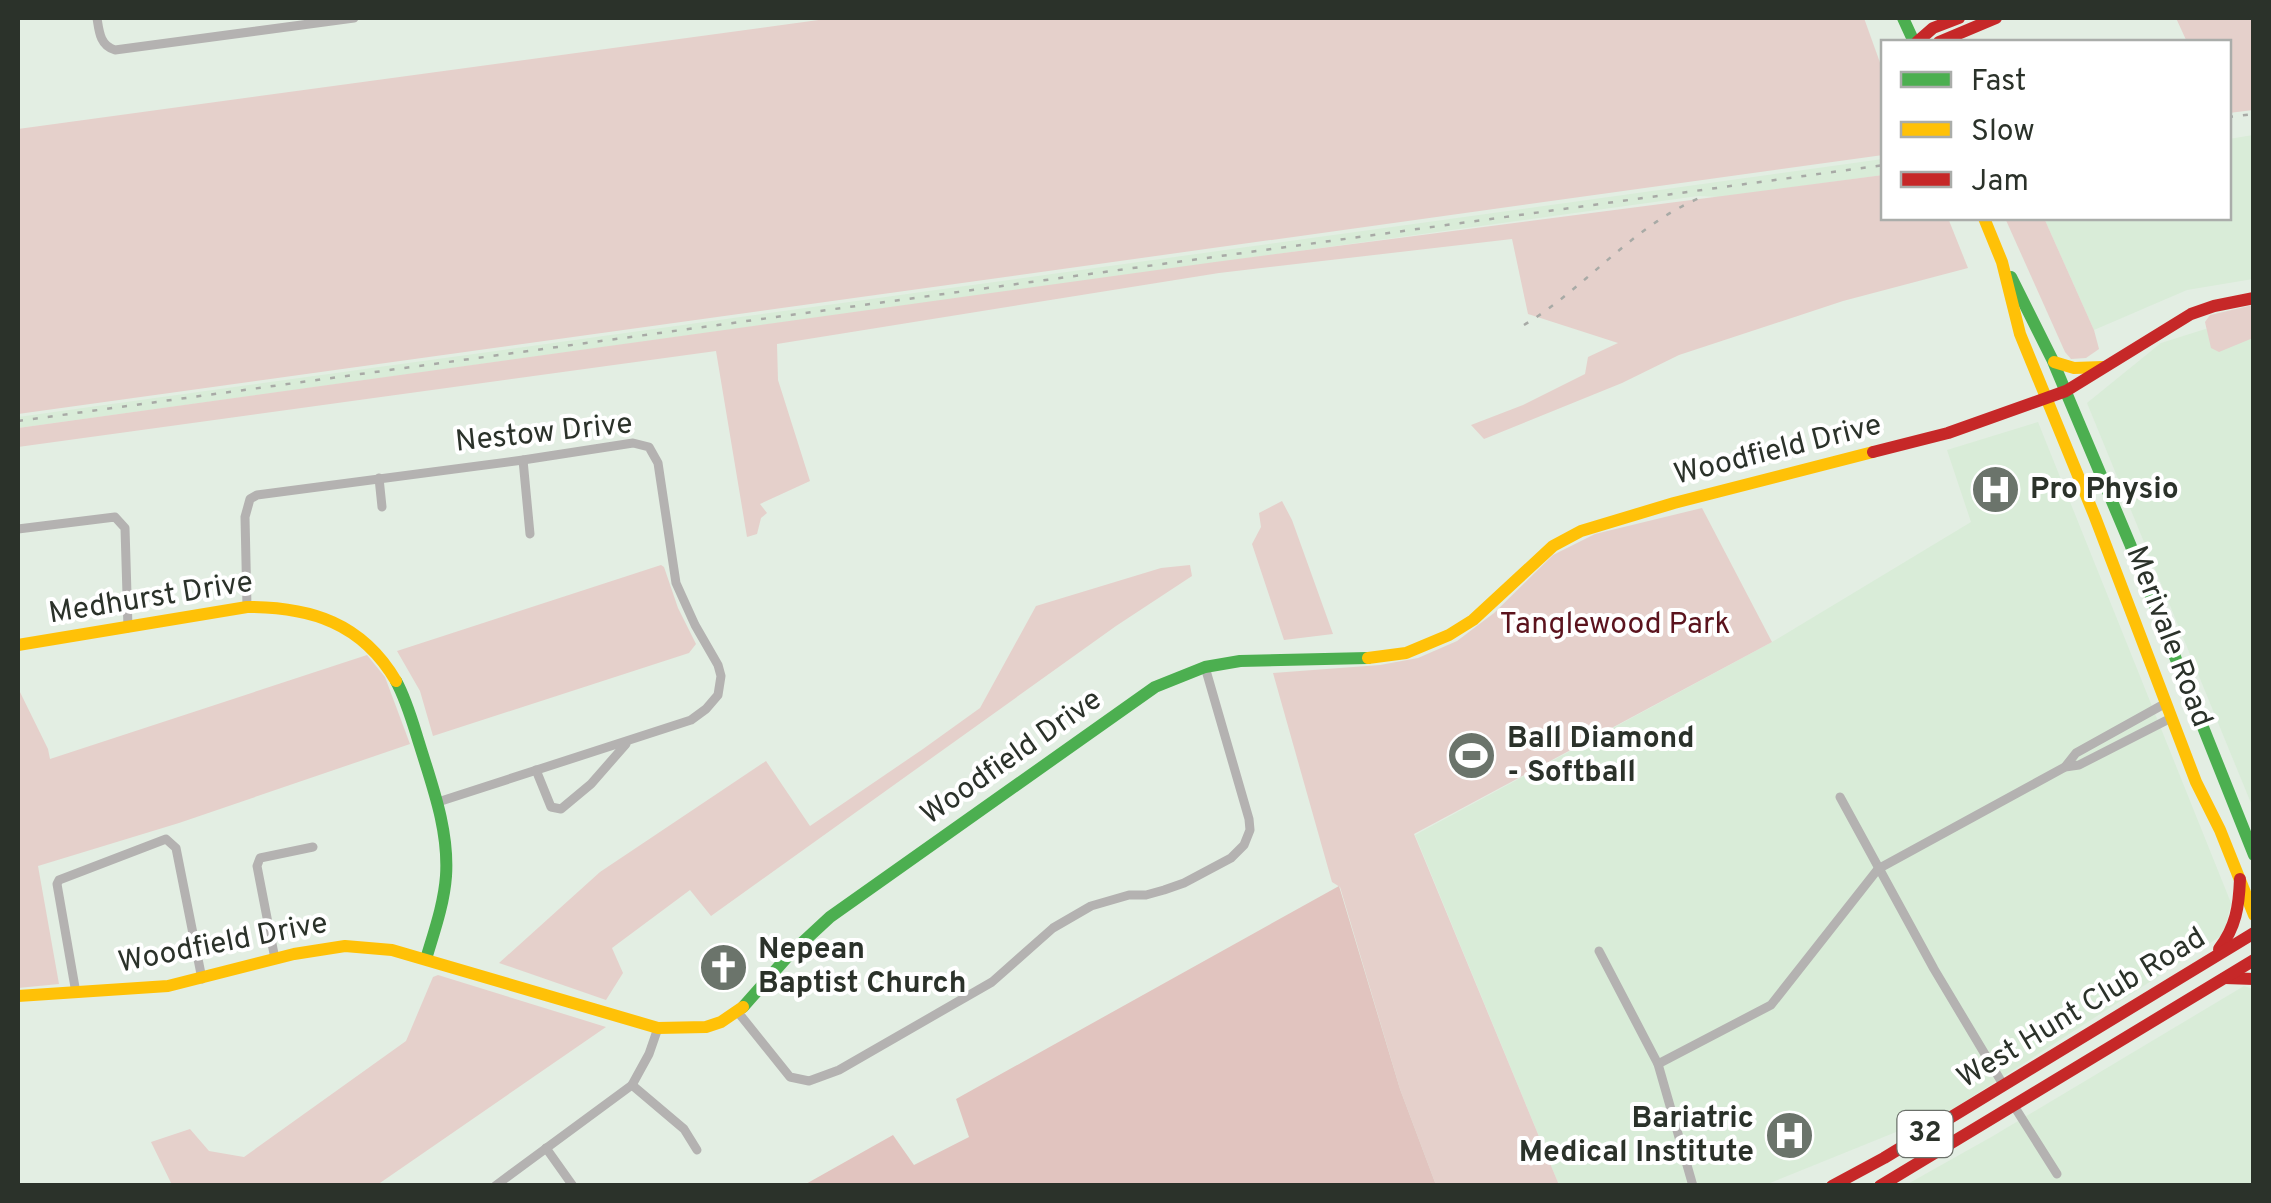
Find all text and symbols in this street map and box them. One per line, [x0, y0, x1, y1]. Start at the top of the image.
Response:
legend [1881, 40, 2231, 220]
text: Fast [1971, 64, 2026, 101]
text: Slow [1971, 114, 2035, 151]
text: Jam [1971, 164, 2029, 201]
street label: Nestow Drive [454, 406, 634, 462]
street label: Woodfield Drive [1670, 407, 1886, 495]
hospital icon: Pro Physio [1969, 464, 2021, 516]
place label: Pro Physio [2030, 472, 2179, 509]
street label: Merivale Road [2117, 541, 2219, 733]
street label: Medhurst Drive [46, 565, 256, 633]
park label: Tanglewood Park [1499, 607, 1731, 644]
street label: Woodfield Drive [914, 682, 1110, 834]
place label: Ball Diamond - Softball [1507, 721, 1695, 792]
sports icon: Ball Diamond - Softball [1446, 730, 1498, 782]
street label: Woodfield Drive [115, 906, 331, 982]
street label: West Hunt Club Road [1951, 920, 2213, 1098]
place label: Nepean Baptist Church [758, 932, 967, 1003]
church icon: Nepean Baptist Church [697, 941, 749, 993]
place label: Bariatric Medical Institute [1519, 1101, 1754, 1172]
hospital icon: Bariatric Medical Institute [1763, 1110, 1815, 1162]
road number: 32 [1898, 1111, 1952, 1157]

